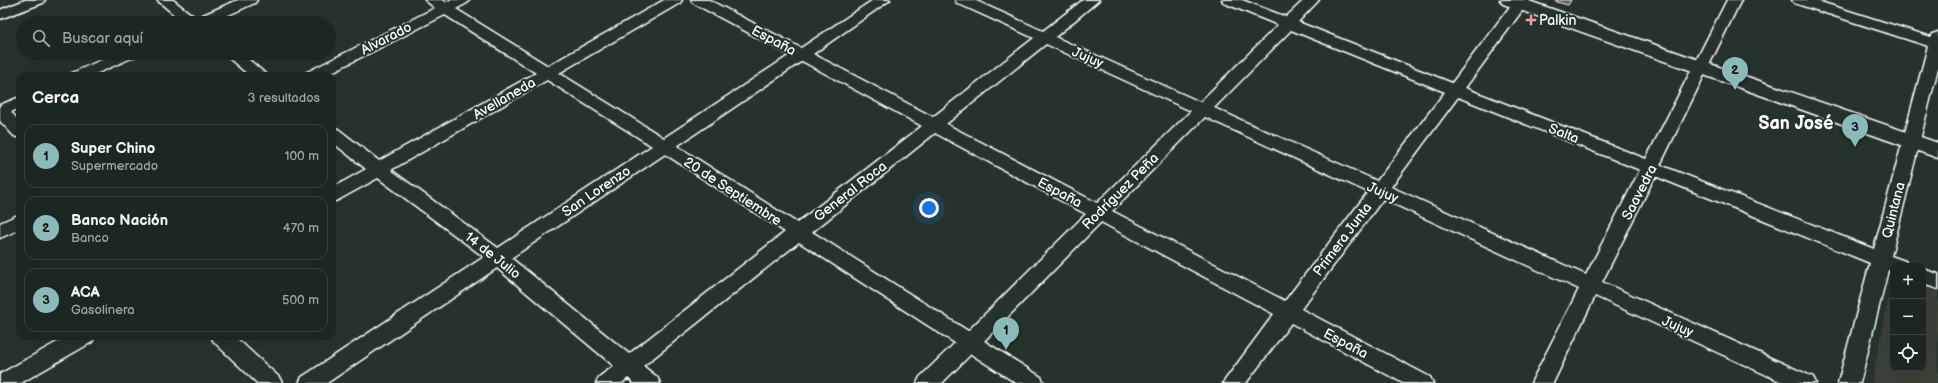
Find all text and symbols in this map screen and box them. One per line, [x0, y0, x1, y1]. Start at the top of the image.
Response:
place label: Palkin [1539, 12, 1576, 29]
marker: Palkin [1526, 15, 1536, 25]
search box [16, 16, 336, 60]
street label: Alvarado [358, 18, 415, 58]
street label: España [749, 22, 799, 59]
icon: search [30, 27, 52, 49]
text: Buscar aquí [62, 29, 143, 48]
street label: Jujuy [1069, 43, 1107, 72]
pin: 2 [1722, 57, 1748, 90]
street label: Avellaneda [470, 74, 539, 123]
text: Cerca [32, 88, 79, 108]
text: 3 resultados [248, 90, 320, 106]
district label: San José [1759, 113, 1834, 134]
pin: 3 [1842, 114, 1868, 147]
street label: Salta [1546, 120, 1582, 147]
text: Super Chino [71, 139, 155, 158]
text: 1 [43, 148, 49, 164]
text: 100 m [284, 148, 319, 164]
street label: Rodríguez Peña [1079, 149, 1162, 233]
street label: 20 de Septiembre [681, 153, 785, 229]
text: Supermercado [71, 158, 158, 174]
street label: General Roca [810, 158, 890, 225]
street label: San Lorenzo [559, 162, 634, 221]
street label: Saavedra [1618, 162, 1661, 223]
street label: España [1035, 174, 1085, 211]
street label: Jujuy [1364, 178, 1402, 207]
street label: Quintana [1878, 180, 1909, 240]
your location [919, 198, 939, 218]
street label: Primera Junta [1309, 199, 1376, 279]
text: Banco Nación [71, 211, 168, 230]
text: 2 [42, 220, 50, 236]
text: 470 m [283, 220, 319, 236]
street label: 14 de Julio [461, 228, 524, 283]
text: Banco [71, 230, 109, 246]
map controls [1890, 263, 1926, 371]
button: + [1890, 263, 1926, 299]
text: ACA [71, 283, 100, 302]
text: 3 [42, 292, 50, 308]
text: 500 m [282, 292, 319, 308]
button: − [1890, 299, 1926, 335]
text: Gasolinera [71, 302, 135, 318]
street label: Jujuy [1659, 312, 1697, 341]
pin: 1 [993, 317, 1019, 350]
street label: España [1321, 325, 1371, 362]
button: locate [1890, 335, 1926, 371]

